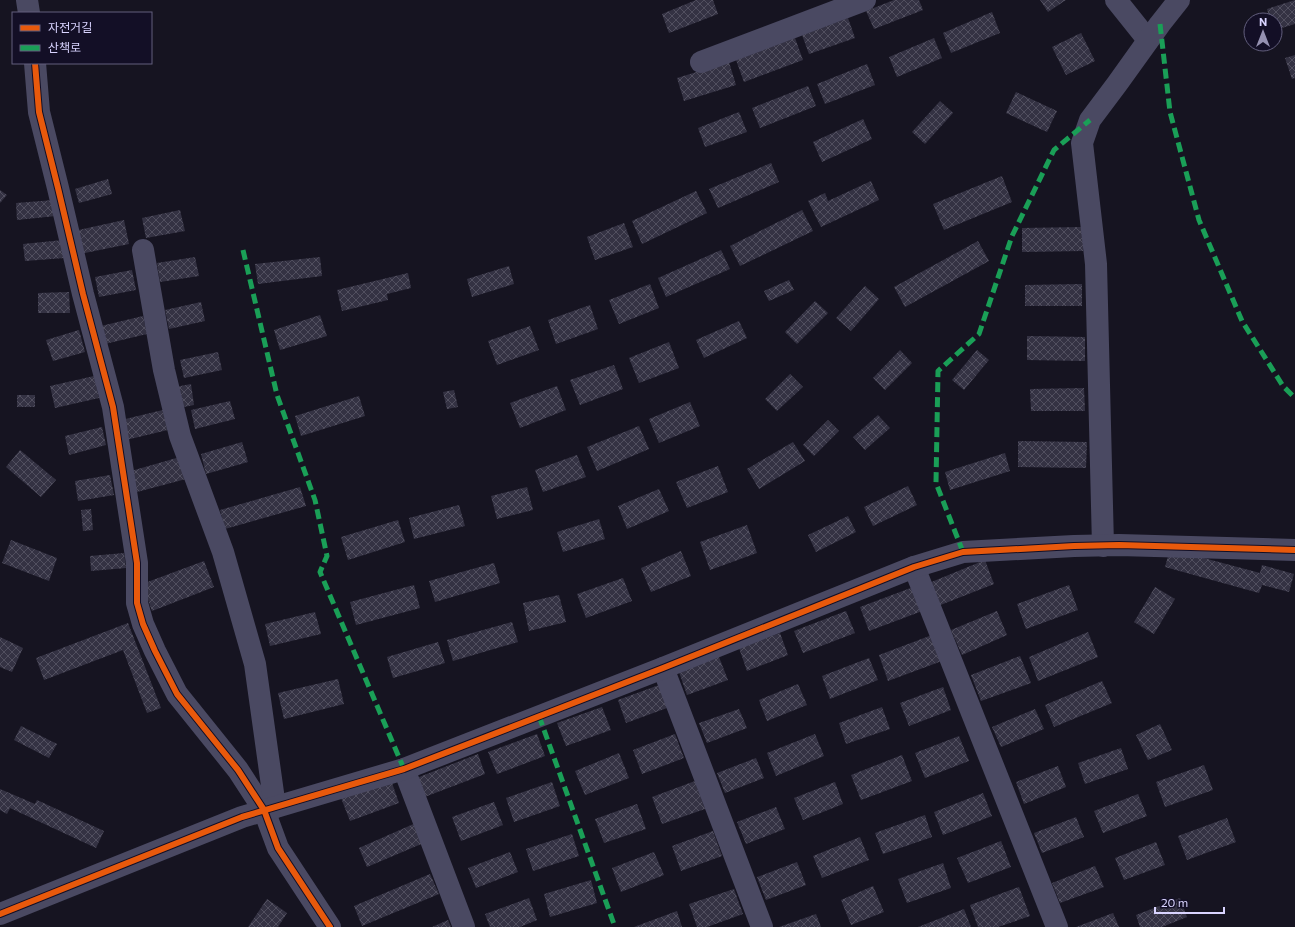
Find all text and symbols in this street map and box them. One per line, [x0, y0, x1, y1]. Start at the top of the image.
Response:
legend [12, 12, 152, 64]
north arrow [1243, 12, 1283, 52]
text: N [1259, 15, 1267, 28]
text: 자전거길 [48, 20, 92, 34]
text: 산책로 [48, 40, 81, 54]
scale bar [1155, 889, 1224, 915]
text: 20 m [1161, 895, 1188, 909]

